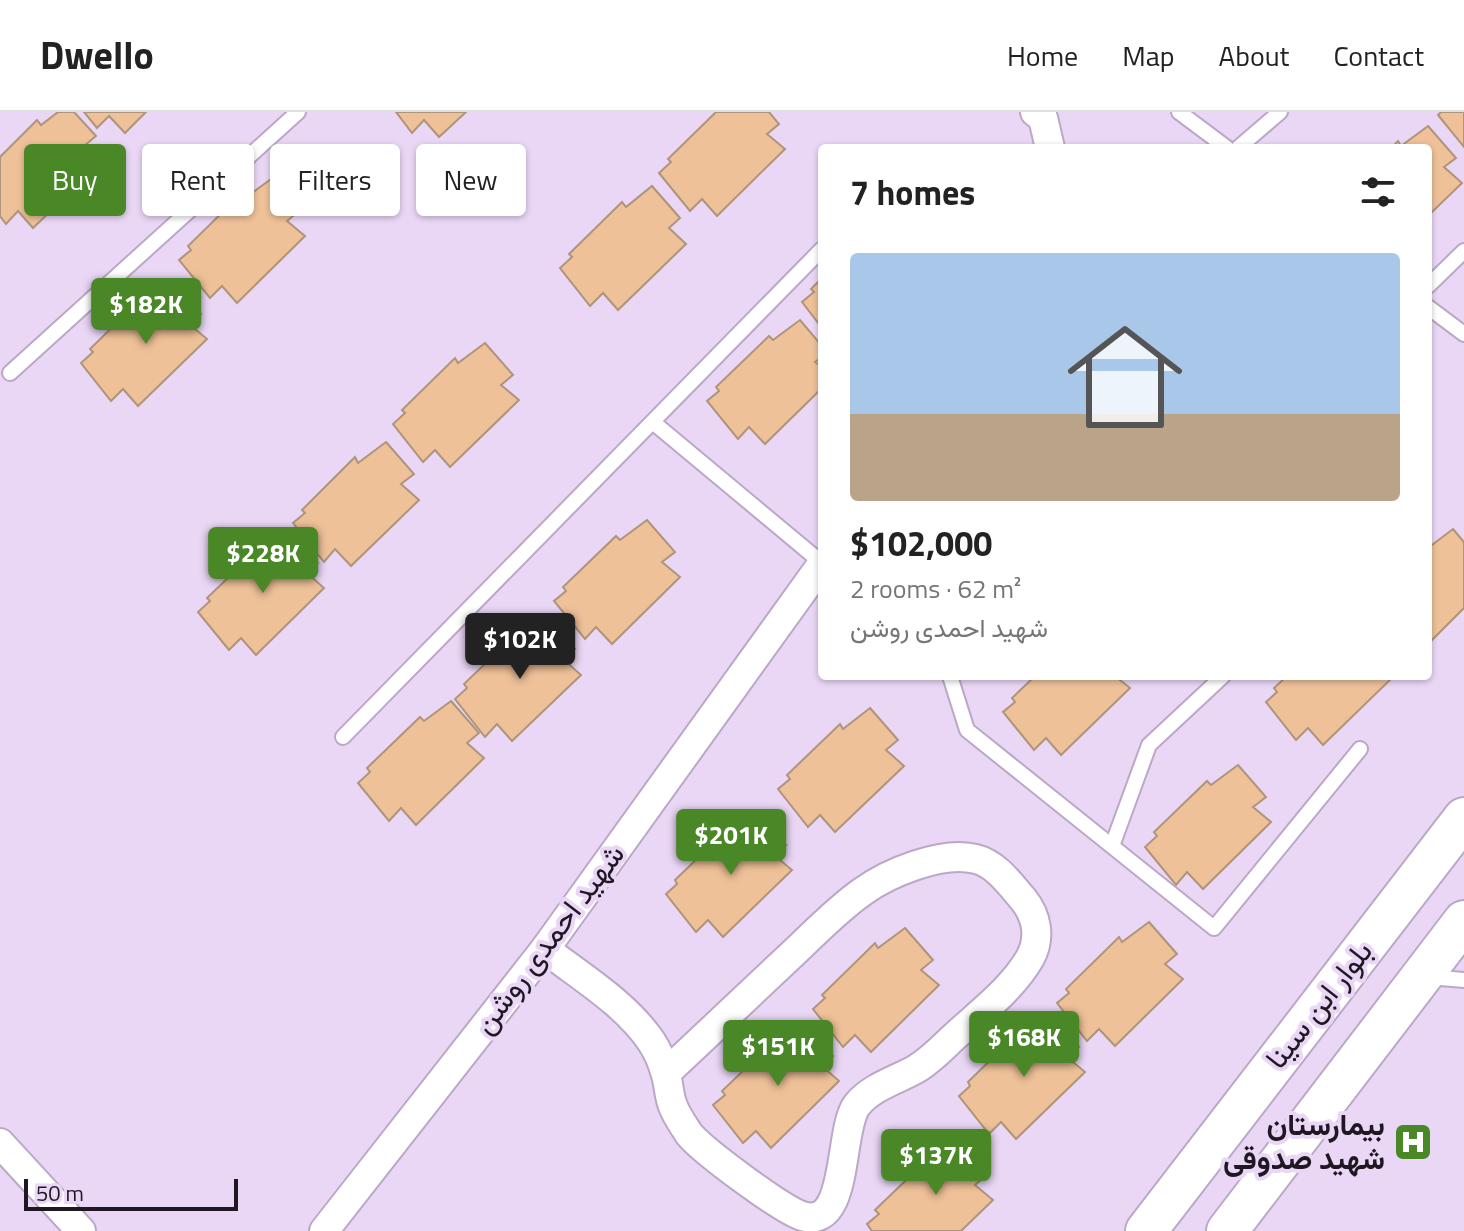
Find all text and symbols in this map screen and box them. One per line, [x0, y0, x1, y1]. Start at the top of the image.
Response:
text: Dwello [40, 26, 154, 84]
text: Home [1007, 34, 1078, 77]
text: Map [1122, 34, 1175, 77]
text: About [1219, 34, 1289, 77]
text: Contact [1333, 34, 1424, 77]
chip: Buy [24, 144, 126, 216]
chip: Rent [142, 144, 254, 216]
chip: Filters [270, 144, 400, 216]
chip: New [416, 144, 526, 216]
text: 7 homes [850, 166, 975, 218]
icon: filters [1356, 170, 1400, 214]
pin: $182K [90, 278, 202, 346]
text: $182K [109, 284, 183, 323]
icon: home [1053, 305, 1197, 449]
text: $102,000 [850, 517, 992, 569]
pin: $228K [207, 527, 319, 595]
text: $228K [226, 533, 300, 572]
text: 2 rooms · 62 m² [850, 569, 1021, 608]
text: شهید احمدی روشن [850, 608, 1048, 647]
pin: $102K [464, 613, 576, 681]
text: $102K [483, 619, 557, 658]
pin: $201K [675, 809, 787, 877]
text: $201K [694, 815, 768, 854]
street label: شهید احمدی روشن [461, 833, 635, 1043]
street label: بلوار ابن سینا [1253, 930, 1383, 1078]
pin: $168K [968, 1011, 1080, 1079]
text: $168K [987, 1017, 1061, 1056]
pin: $151K [722, 1020, 834, 1088]
text: $151K [741, 1026, 815, 1065]
place label: بیمارستان شهید صدوقی [1223, 1101, 1385, 1181]
hospital icon: بیمارستان شهید صدوقی [1392, 1121, 1434, 1163]
pin: $137K [880, 1129, 992, 1197]
text: $137K [899, 1135, 973, 1174]
scale bar [24, 1175, 238, 1211]
text: 50 m [36, 1176, 84, 1210]

